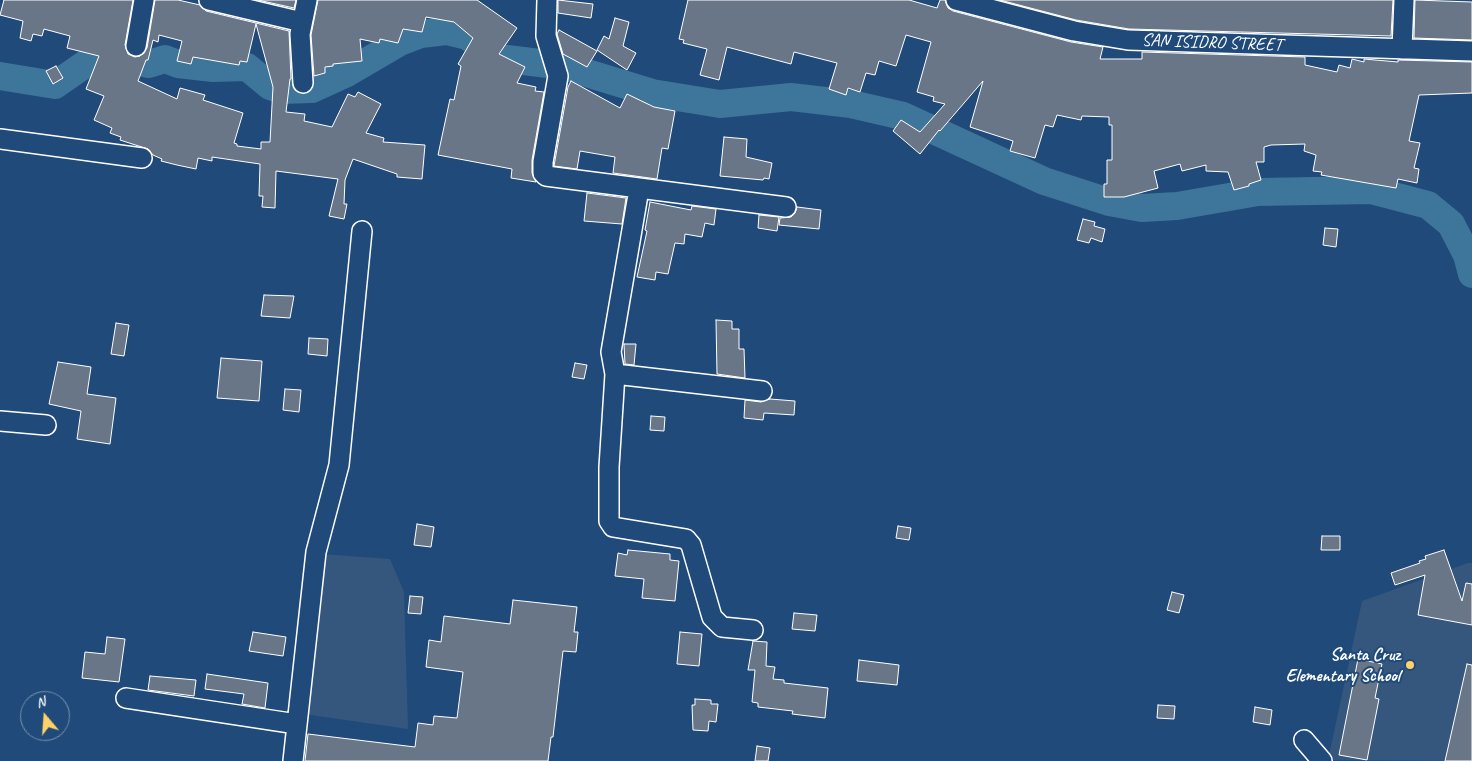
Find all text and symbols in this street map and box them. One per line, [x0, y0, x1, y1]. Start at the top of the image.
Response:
street label: SAN ISIDRO STREET [1141, 30, 1283, 56]
place label: Santa Cruz Elementary School [1286, 644, 1400, 686]
marker: Santa Cruz Elementary School [1404, 659, 1416, 671]
north arrow [20, 691, 70, 741]
text: N [34, 693, 47, 712]

